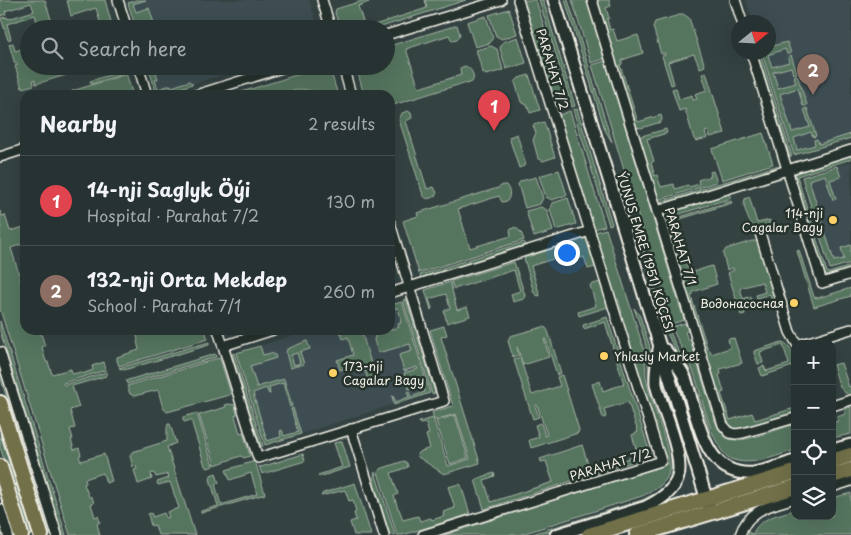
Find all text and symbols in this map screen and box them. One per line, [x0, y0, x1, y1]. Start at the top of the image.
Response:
north arrow [731, 15, 776, 60]
search box [20, 20, 395, 75]
street label: PARAHAT 7/2 [532, 26, 574, 112]
icon: search [38, 34, 66, 62]
text: Search here [78, 34, 187, 62]
pin: 2 [797, 54, 829, 95]
pin: 1 [478, 90, 510, 131]
text: Nearby [40, 107, 117, 139]
text: 2 results [308, 111, 375, 135]
street label: ÝUNUS EMRE (1951) KÖÇESI [613, 169, 679, 335]
text: 14-nji Saglyk Öýi [87, 175, 250, 203]
text: 1 [52, 189, 60, 213]
text: 130 m [327, 189, 375, 213]
text: Hospital · Parahat 7/2 [87, 203, 259, 227]
place label: 114-nji Cagalar Bagy [742, 204, 823, 236]
street label: PARAHAT 7/1 [661, 205, 701, 287]
marker: 114-nji Cagalar Bagy [827, 214, 839, 226]
your location [554, 240, 580, 266]
text: 132-nji Orta Mekdep [87, 265, 287, 293]
text: 2 [50, 279, 62, 303]
text: 260 m [323, 279, 375, 303]
text: School · Parahat 7/1 [87, 293, 241, 317]
place label: Водонасосная [700, 294, 784, 312]
marker: Водонасосная [788, 297, 800, 309]
map controls [791, 340, 836, 520]
button: + [791, 340, 836, 385]
place label: Yhlasly Market [614, 347, 700, 365]
marker: Yhlasly Market [598, 350, 610, 362]
place label: 173-nji Cagalar Bagy [343, 357, 424, 389]
marker: 173-nji Cagalar Bagy [327, 367, 339, 379]
button: − [791, 385, 836, 430]
button: locate [791, 430, 836, 475]
street label: PARAHAT 7/2 [567, 443, 653, 485]
button: layers [791, 475, 836, 520]

